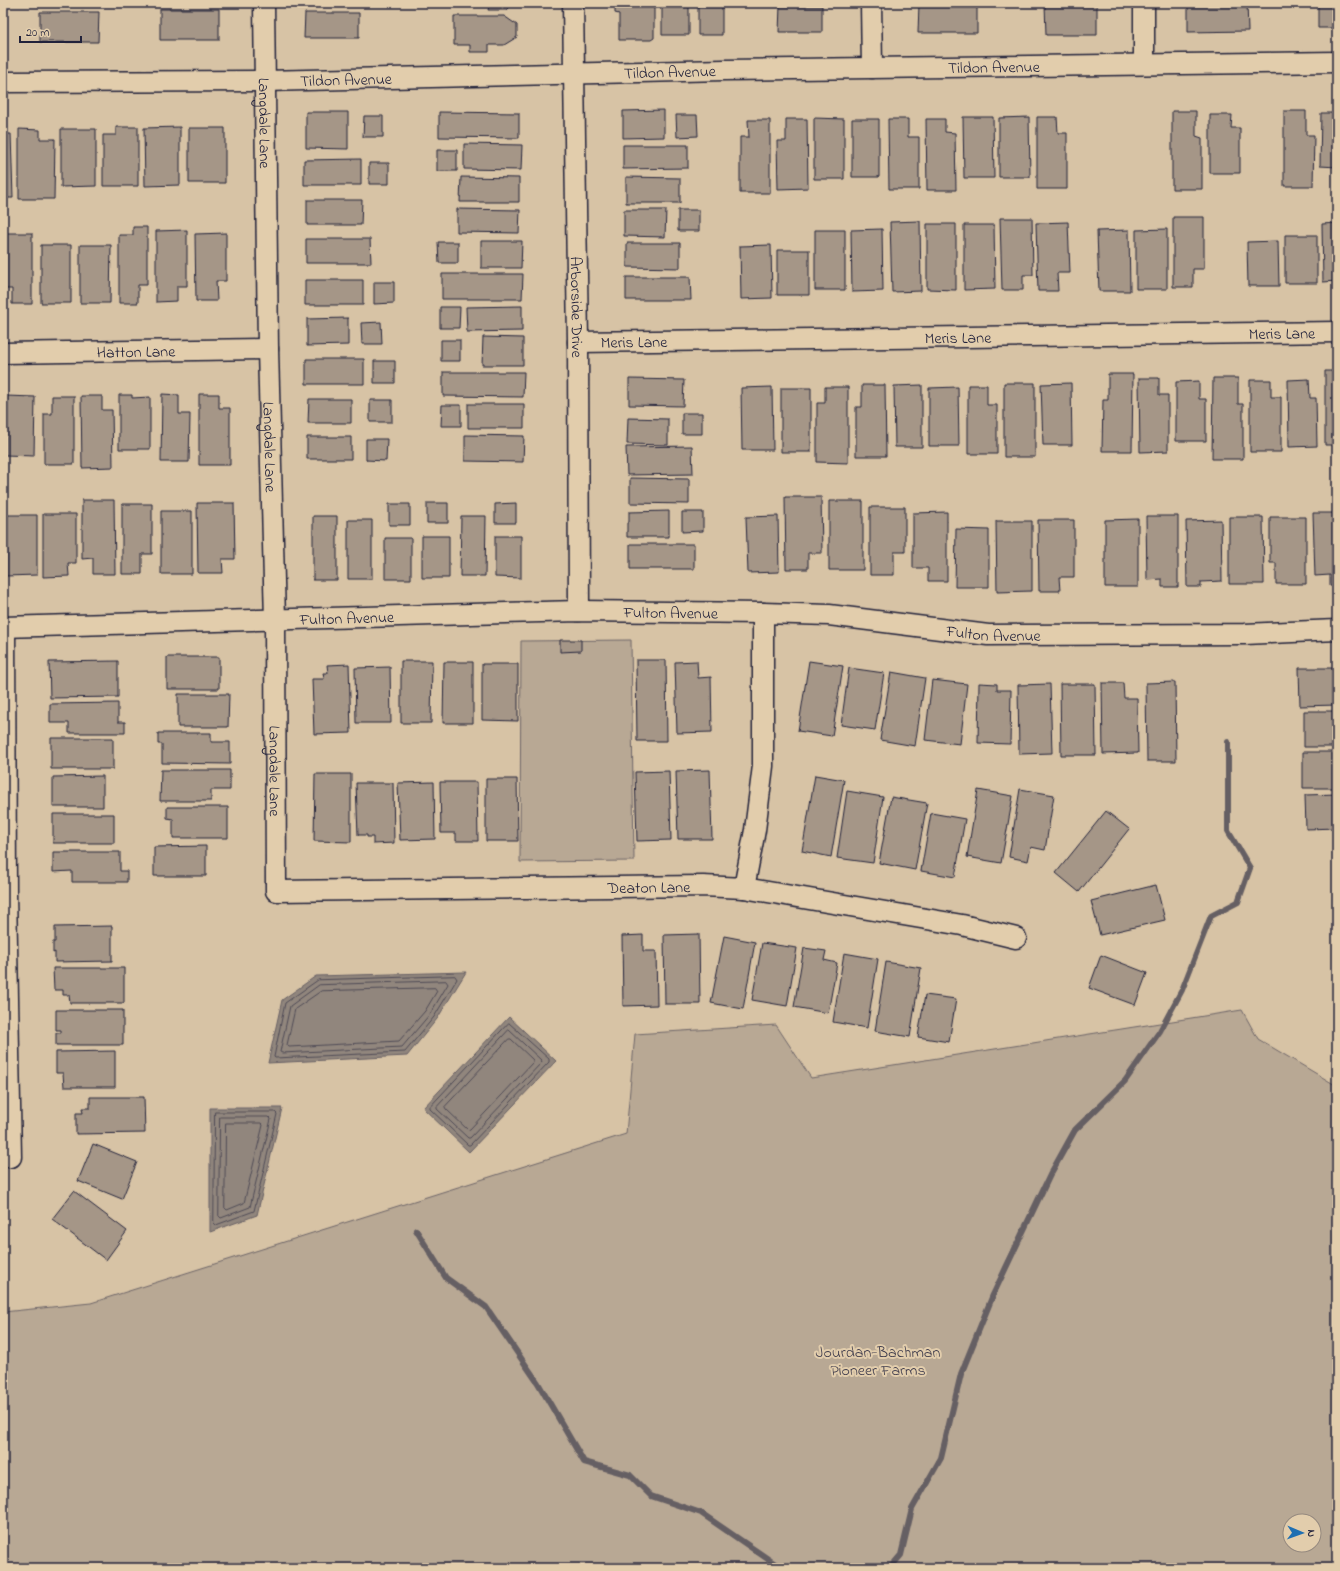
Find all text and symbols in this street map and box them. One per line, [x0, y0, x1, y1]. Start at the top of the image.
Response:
scale bar [20, 18, 81, 44]
text: 20 m [26, 24, 49, 42]
street label: Tildon Avenue [948, 56, 1041, 81]
street label: Tildon Avenue [624, 60, 717, 86]
street label: Tildon Avenue [300, 68, 393, 94]
street label: Langdale Lane [251, 77, 276, 169]
street label: Arborside Drive [563, 256, 588, 358]
street label: Meris Lane [1249, 322, 1316, 347]
street label: Meris Lane [925, 327, 992, 351]
street label: Meris Lane [601, 331, 668, 356]
street label: Hatton Lane [97, 340, 176, 366]
street label: Langdale Lane [255, 401, 282, 494]
street label: Fulton Avenue [622, 601, 719, 627]
street label: Fulton Avenue [298, 606, 395, 633]
street label: Fulton Avenue [944, 620, 1042, 649]
street label: Langdale Lane [261, 725, 286, 817]
street label: Deaton Lane [606, 876, 691, 901]
park label: Jourdan-Bachman Pioneer Farms [816, 1341, 940, 1383]
north arrow [1282, 1513, 1322, 1553]
text: N [1303, 1529, 1319, 1537]

